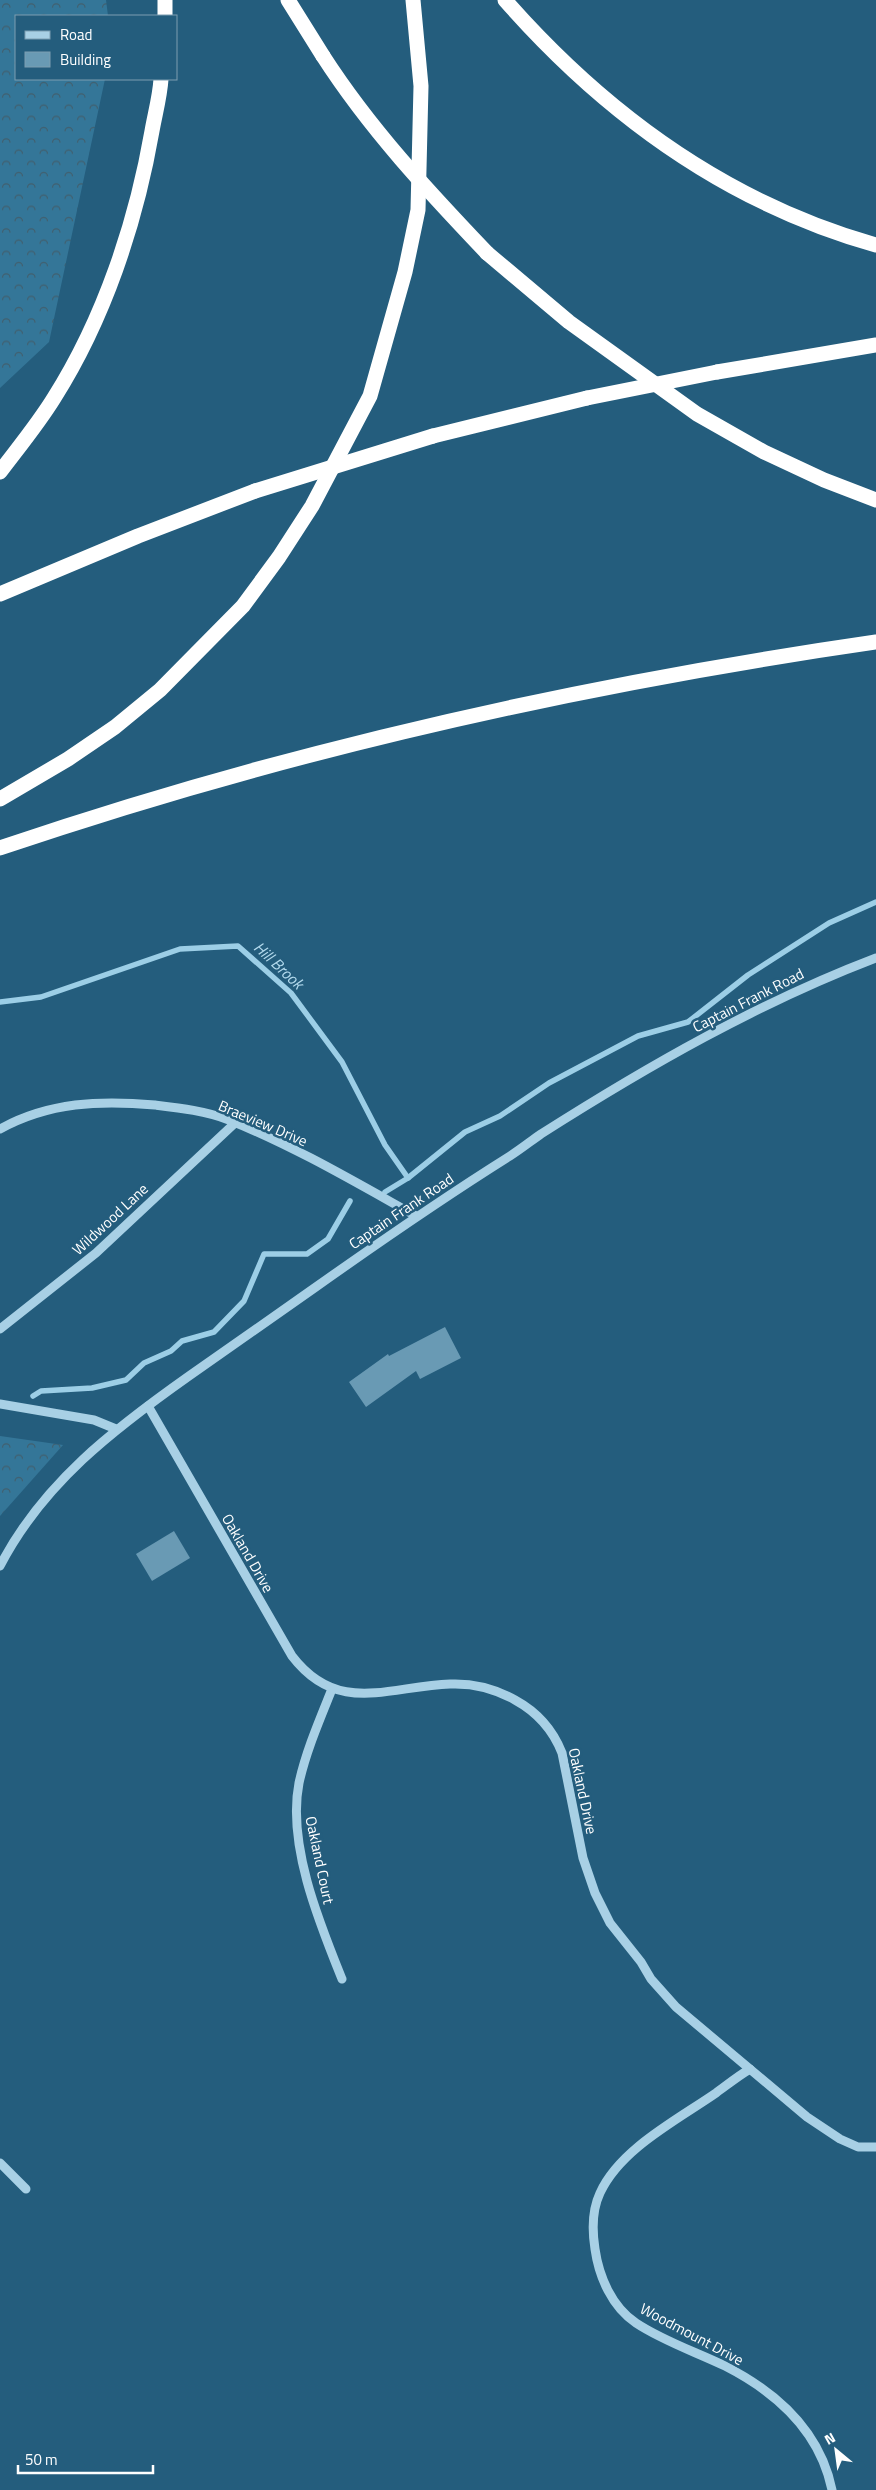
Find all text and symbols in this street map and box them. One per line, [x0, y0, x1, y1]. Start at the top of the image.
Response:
legend [15, 15, 178, 80]
text: Road [60, 23, 92, 46]
text: Building [60, 48, 111, 71]
water label: Hill Brook [249, 936, 311, 996]
street label: Captain Frank Road [688, 962, 808, 1038]
street label: Braeview Drive [215, 1094, 311, 1152]
street label: Captain Frank Road [344, 1167, 458, 1255]
street label: Wildwood Lane [67, 1178, 153, 1260]
street label: Oakland Drive [216, 1509, 280, 1597]
street label: Oakland Drive [563, 1746, 603, 1836]
street label: Oakland Court [299, 1814, 341, 1907]
street label: Woodmount Drive [636, 2297, 748, 2371]
north arrow [811, 2425, 861, 2475]
text: N [820, 2427, 839, 2450]
scale bar [18, 2442, 152, 2474]
text: 50 m [25, 2448, 58, 2471]

